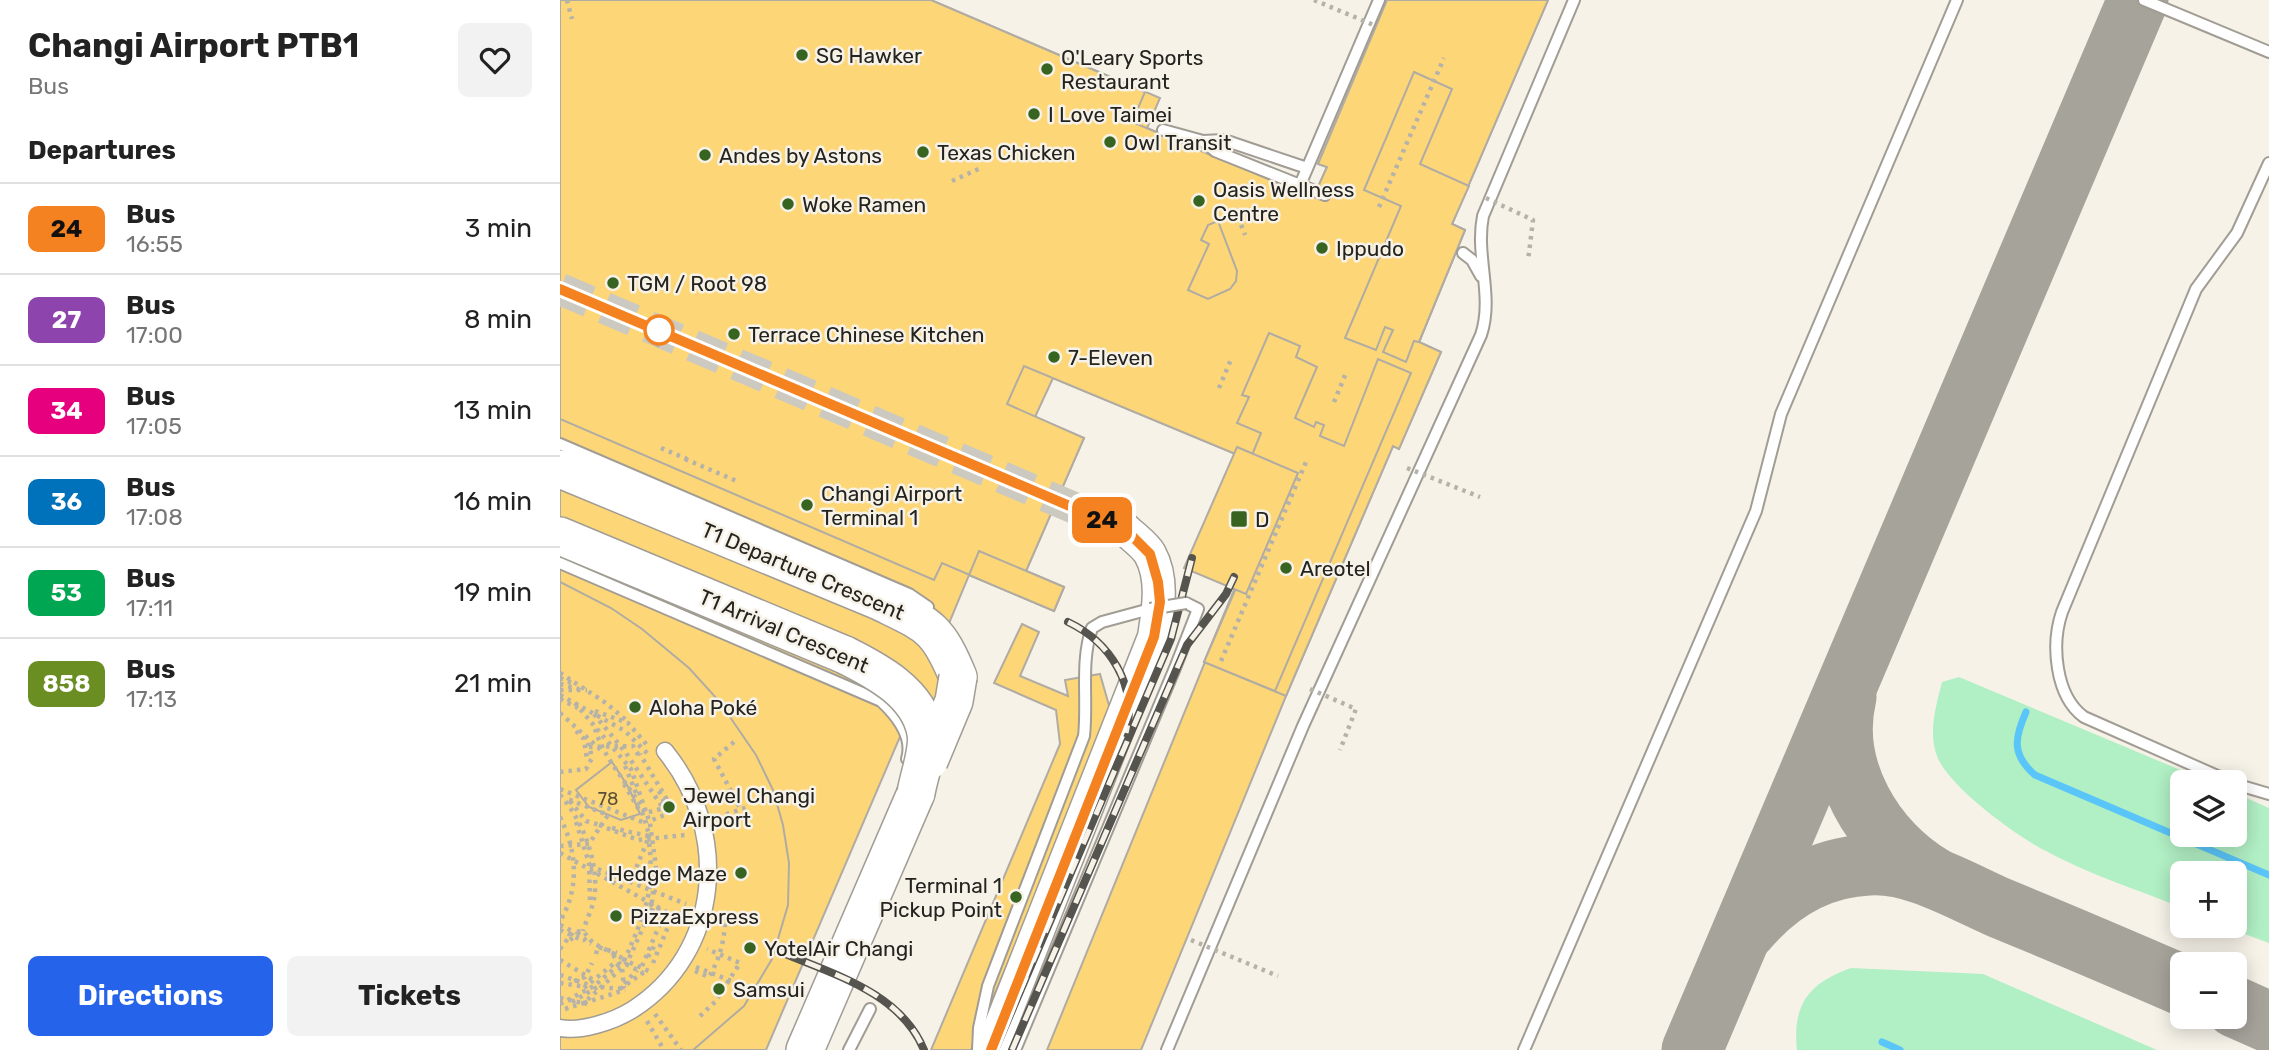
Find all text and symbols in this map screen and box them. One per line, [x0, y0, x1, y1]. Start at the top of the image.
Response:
button: heart [458, 23, 532, 97]
text: Changi Airport PTB1 [28, 26, 359, 65]
place label: SG Hawker [816, 43, 922, 68]
place label: O'Leary Sports Restaurant [1061, 45, 1203, 94]
marker: SG Hawker [794, 47, 810, 63]
marker: O'Leary Sports Restaurant [1039, 61, 1055, 77]
text: Bus [28, 72, 69, 100]
place label: I Love Taimei [1048, 102, 1172, 127]
marker: I Love Taimei [1026, 106, 1042, 122]
place label: Owl Transit [1124, 130, 1231, 155]
marker: Owl Transit [1102, 134, 1118, 150]
text: Departures [28, 135, 176, 166]
place label: Texas Chicken [937, 140, 1076, 165]
place label: Andes by Astons [719, 143, 882, 168]
marker: Texas Chicken [915, 144, 931, 160]
marker: Andes by Astons [697, 147, 713, 163]
place label: Oasis Wellness Centre [1213, 177, 1354, 226]
place label: Woke Ramen [802, 192, 926, 217]
marker: Oasis Wellness Centre [1191, 193, 1207, 209]
marker: Woke Ramen [780, 196, 796, 212]
text: Bus [126, 199, 175, 230]
text: 3 min [465, 213, 532, 244]
text: 24 [51, 215, 82, 243]
text: 16:55 [126, 230, 183, 258]
place label: Ippudo [1336, 236, 1404, 261]
marker: Ippudo [1314, 240, 1330, 256]
place label: TGM / Root 98 [627, 271, 767, 296]
marker: TGM / Root 98 [605, 275, 621, 291]
text: Bus [126, 290, 175, 321]
text: 8 min [464, 304, 532, 335]
text: 27 [52, 306, 81, 334]
unlabelled marker [644, 315, 674, 345]
text: 17:00 [126, 321, 183, 349]
place label: Terrace Chinese Kitchen [748, 322, 985, 347]
marker: Terrace Chinese Kitchen [726, 326, 742, 342]
place label: 7-Eleven [1068, 345, 1153, 370]
marker: 7-Eleven [1046, 349, 1062, 365]
text: Bus [126, 381, 175, 412]
text: 13 min [454, 395, 532, 426]
text: 34 [50, 397, 83, 425]
text: 17:05 [126, 412, 182, 440]
text: Bus [126, 472, 175, 503]
place label: Changi Airport Terminal 1 [821, 481, 962, 530]
text: 16 min [454, 486, 532, 517]
text: 36 [51, 488, 82, 516]
marker: Changi Airport Terminal 1 [799, 497, 815, 513]
line badge: 24 [1070, 497, 1134, 543]
text: 17:08 [126, 503, 183, 531]
text: 24 [1086, 506, 1118, 534]
place label: D [1255, 507, 1269, 532]
marker: D [1229, 509, 1249, 529]
street label: T1 Departure Crescent [698, 517, 908, 625]
place label: Areotel [1300, 556, 1371, 581]
marker: Areotel [1278, 560, 1294, 576]
text: Bus [126, 563, 175, 594]
text: 19 min [454, 577, 532, 608]
text: 53 [51, 579, 82, 607]
street label: T1 Arrival Crescent [695, 584, 873, 678]
text: 17:11 [126, 594, 173, 622]
text: Bus [126, 654, 175, 685]
text: 21 min [454, 668, 532, 699]
text: 858 [43, 670, 91, 698]
text: 17:13 [126, 685, 177, 713]
place label: Aloha Poké [649, 695, 757, 720]
marker: Aloha Poké [627, 699, 643, 715]
map controls [2170, 770, 2247, 1029]
button: layers [2170, 770, 2247, 847]
place label: Jewel Changi Airport [683, 783, 815, 832]
house number: 78 [598, 788, 618, 810]
marker: Jewel Changi Airport [661, 799, 677, 815]
place label: Hedge Maze [608, 861, 727, 886]
button: + [2170, 861, 2247, 938]
marker: Hedge Maze [733, 865, 749, 881]
place label: Terminal 1 Pickup Point [879, 873, 1002, 922]
marker: Terminal 1 Pickup Point [1008, 889, 1024, 905]
place label: PizzaExpress [630, 904, 759, 929]
marker: PizzaExpress [608, 908, 624, 924]
place label: YotelAir Changi [764, 936, 913, 961]
marker: YotelAir Changi [742, 940, 758, 956]
button: − [2170, 952, 2247, 1029]
button: Directions [28, 956, 273, 1036]
button: Tickets [287, 956, 532, 1036]
place label: Samsui [733, 977, 805, 1002]
marker: Samsui [711, 981, 727, 997]

